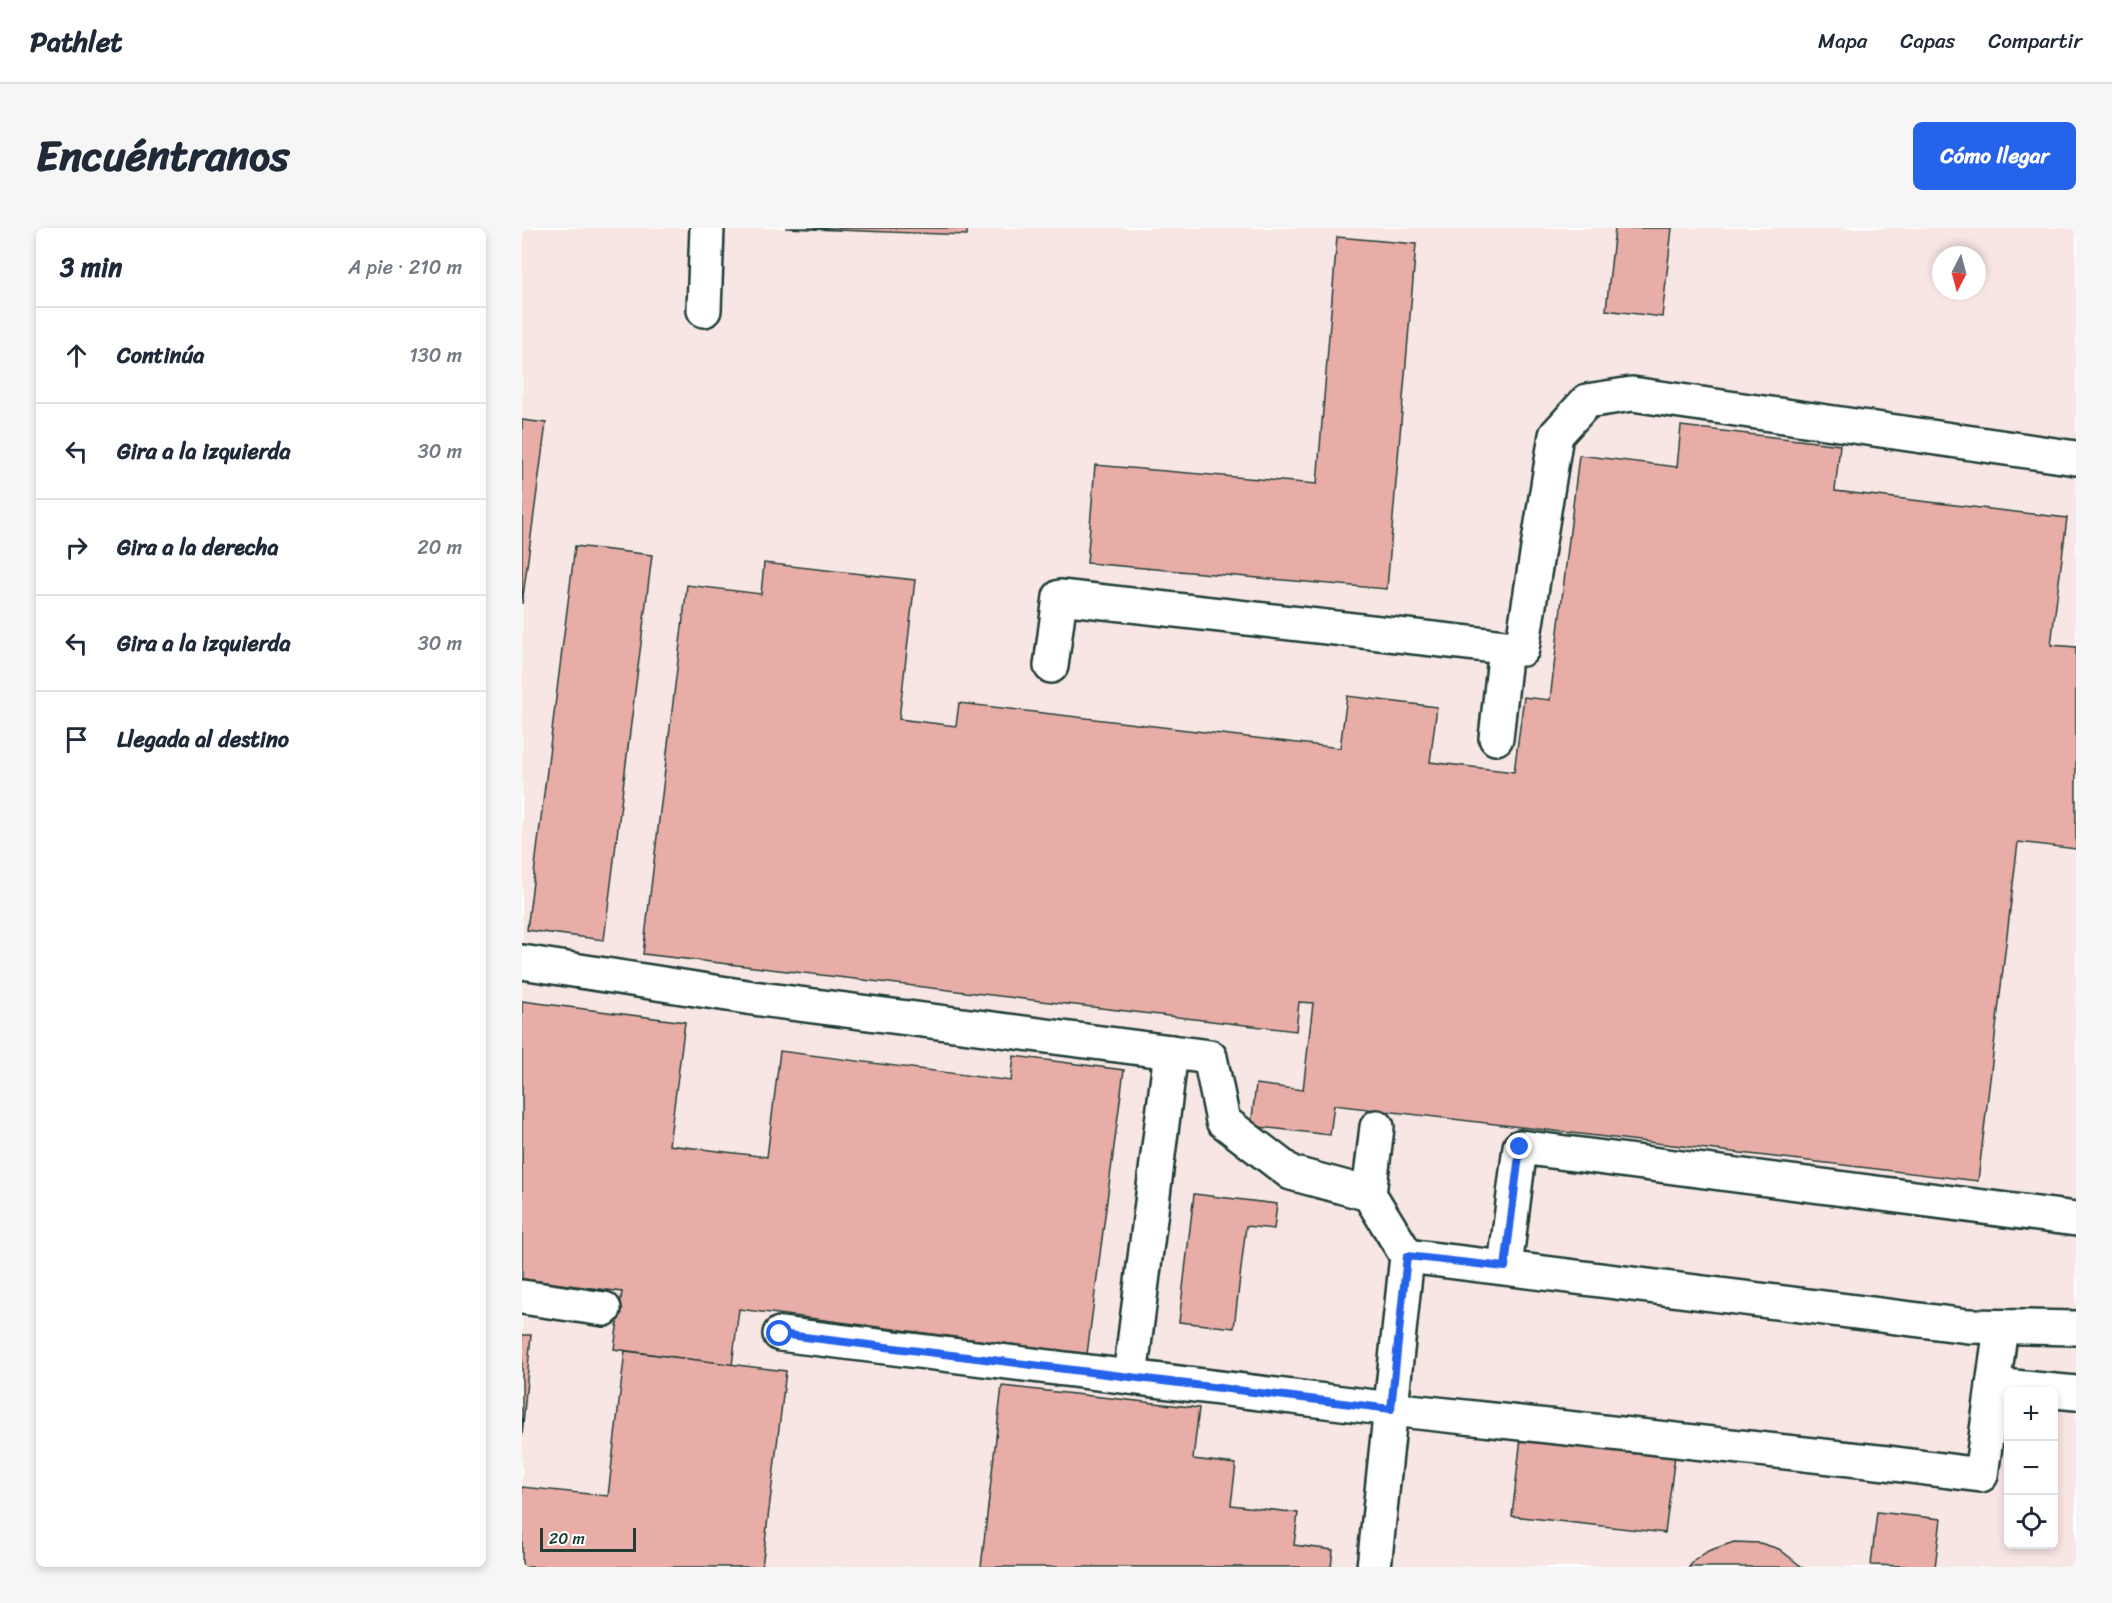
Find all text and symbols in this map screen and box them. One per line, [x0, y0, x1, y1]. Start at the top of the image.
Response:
text: Pathlet [30, 17, 123, 66]
text: Mapa [1818, 22, 1867, 60]
text: Capas [1900, 22, 1955, 60]
text: Compartir [1988, 22, 2082, 60]
text: Encuéntranos [36, 119, 289, 193]
button: Cómo llegar [1913, 122, 2076, 190]
text: 3 min [60, 244, 122, 290]
north arrow [1932, 246, 1986, 300]
text: A pie · 210 m [348, 250, 462, 285]
text: Continúa [117, 336, 204, 375]
text: 130 m [409, 338, 462, 373]
icon: ahead [60, 339, 93, 372]
text: Gira a la izquierda [117, 432, 290, 471]
text: 30 m [418, 434, 462, 469]
icon: left [60, 435, 93, 468]
text: Gira a la derecha [117, 528, 278, 567]
text: 20 m [417, 530, 462, 565]
icon: right [60, 531, 93, 564]
text: Gira a la izquierda [117, 624, 290, 663]
text: 30 m [418, 626, 462, 661]
icon: left [60, 627, 93, 660]
text: Llegada al destino [117, 720, 289, 759]
icon: arrive [60, 723, 93, 756]
route end [1506, 1133, 1532, 1159]
route start [766, 1320, 792, 1346]
map controls [2004, 1387, 2058, 1549]
button: + [2004, 1387, 2058, 1441]
button: − [2004, 1441, 2058, 1495]
button: locate [2004, 1495, 2058, 1549]
text: 20 m [549, 1524, 585, 1553]
scale bar [540, 1525, 636, 1552]

